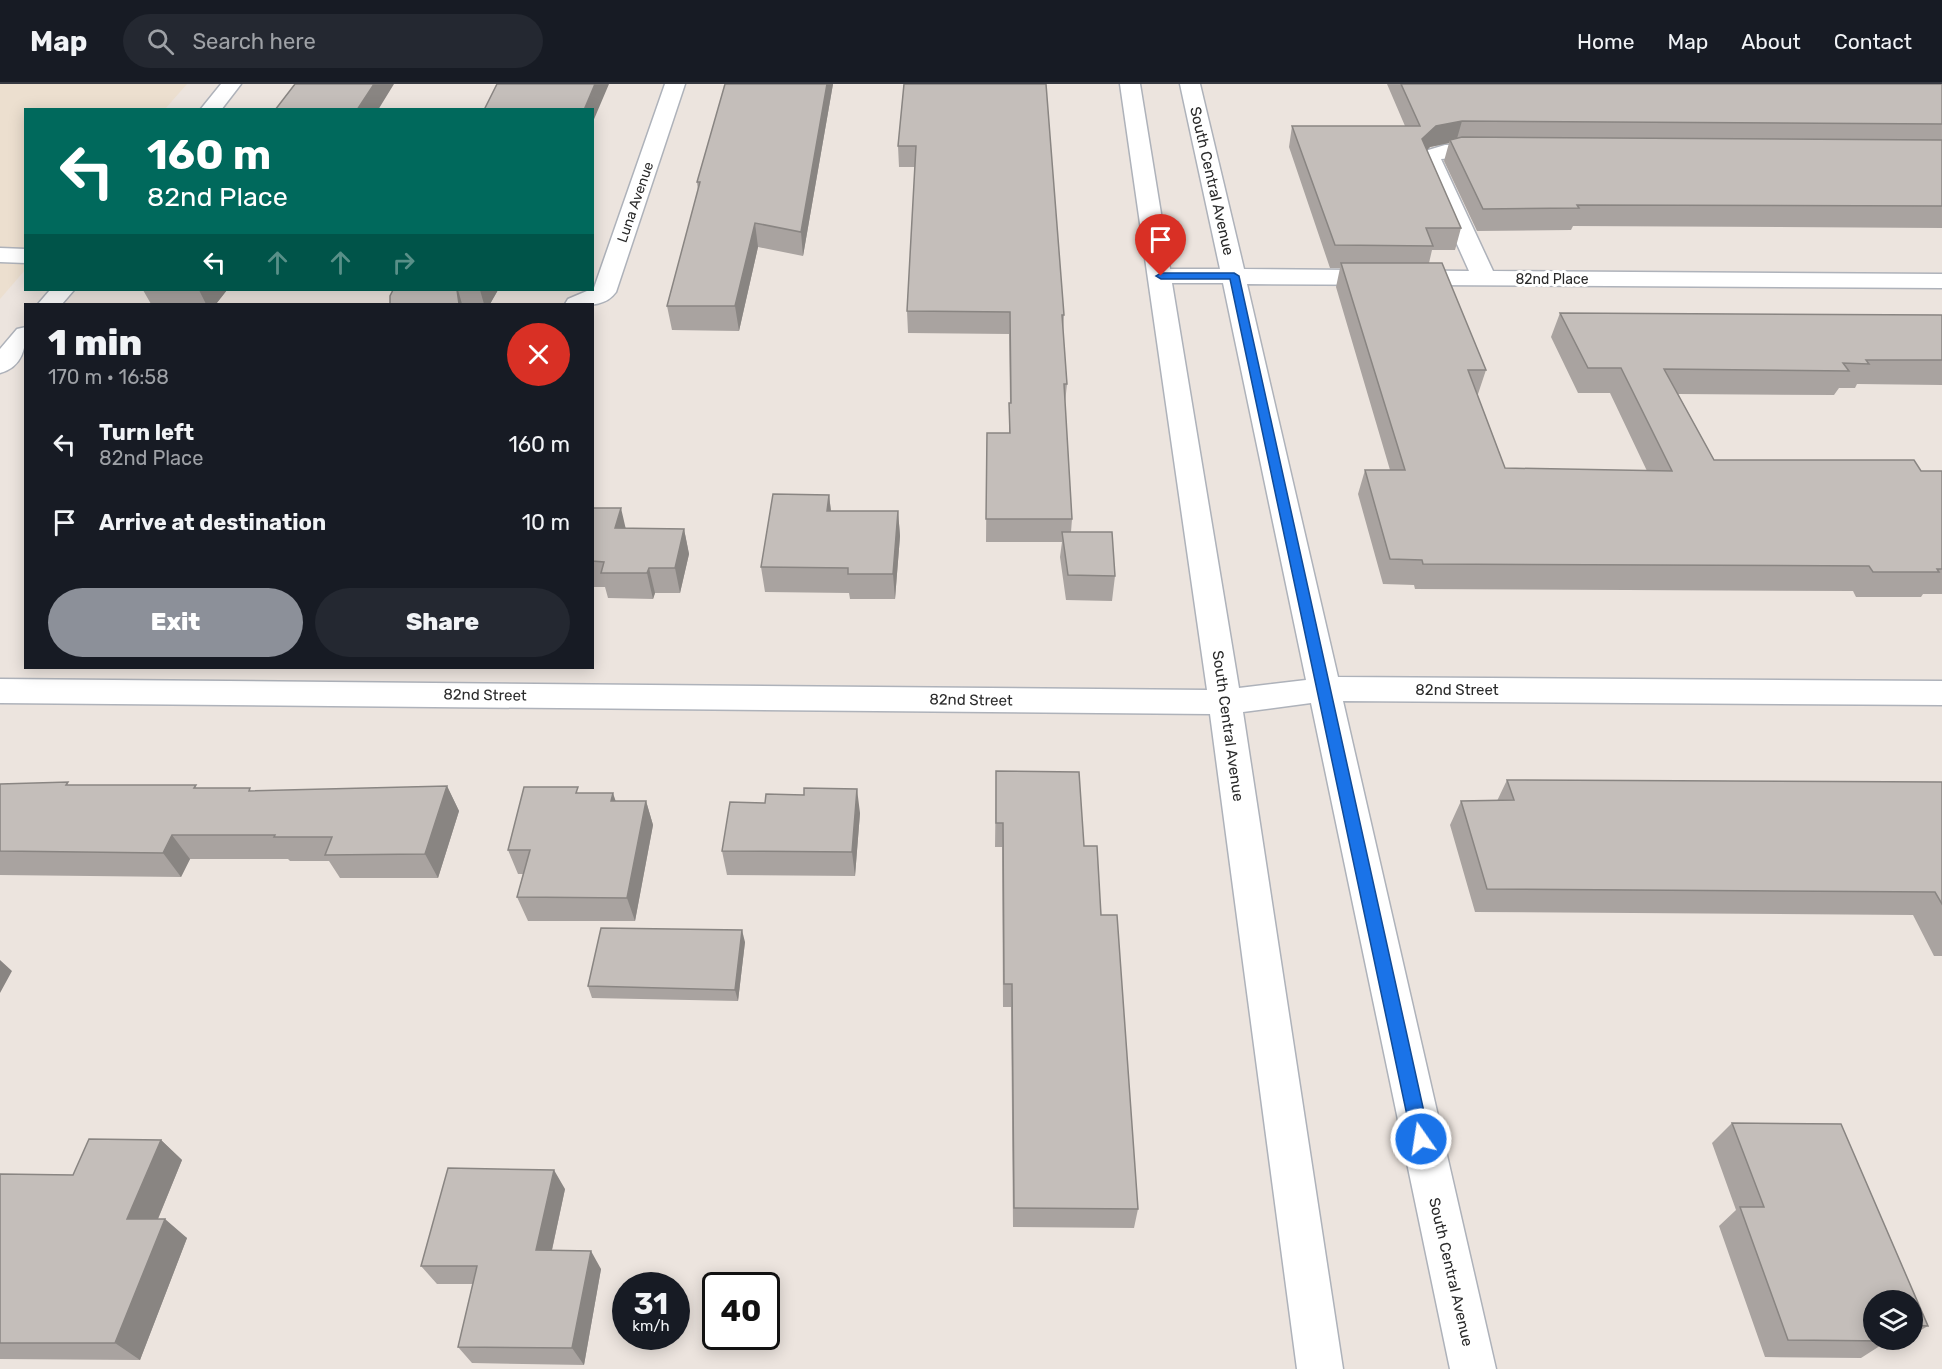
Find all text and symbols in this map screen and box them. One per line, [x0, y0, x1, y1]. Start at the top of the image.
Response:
search box [123, 14, 543, 68]
text: Map [30, 25, 87, 58]
icon: search [144, 25, 177, 58]
text: Search here [192, 28, 316, 55]
text: Home [1577, 29, 1634, 54]
text: Map [1667, 29, 1708, 54]
text: About [1741, 29, 1801, 54]
text: Contact [1834, 29, 1912, 54]
street label: South Central Avenue [1186, 105, 1238, 257]
text: 160 m [147, 130, 271, 180]
icon: left [48, 132, 126, 210]
street label: Luna Avenue [614, 159, 657, 245]
text: 82nd Place [147, 181, 288, 213]
pin [1135, 214, 1186, 276]
icon: arrive [1144, 223, 1177, 256]
icon: left [198, 246, 231, 279]
icon: ahead [261, 246, 294, 279]
icon: ahead [324, 246, 357, 279]
icon: right [387, 246, 420, 279]
street label: 82nd Place [1515, 271, 1589, 288]
text: 1 min [48, 321, 142, 364]
button: close [507, 323, 570, 386]
text: 170 m · 16:58 [48, 365, 169, 389]
text: Turn left [99, 419, 194, 446]
icon: left [48, 428, 81, 461]
text: 160 m [508, 431, 570, 458]
text: 82nd Place [99, 446, 203, 470]
icon: arrive [48, 506, 81, 539]
text: Arrive at destination [99, 509, 326, 536]
text: 10 m [522, 509, 570, 536]
button: Exit [48, 588, 303, 657]
button: Share [315, 588, 570, 657]
street label: South Central Avenue [1208, 649, 1248, 803]
street label: 82nd Street [1415, 681, 1499, 699]
street label: 82nd Street [443, 685, 527, 705]
street label: 82nd Street [929, 690, 1013, 710]
position arrow [1389, 1107, 1453, 1171]
street label: South Central Avenue [1425, 1196, 1477, 1348]
speed limit sign: 40 [702, 1272, 780, 1350]
text: 31 [634, 1286, 668, 1322]
map controls [1863, 1290, 1923, 1350]
button: layers [1863, 1290, 1923, 1350]
text: km/h [632, 1317, 670, 1335]

